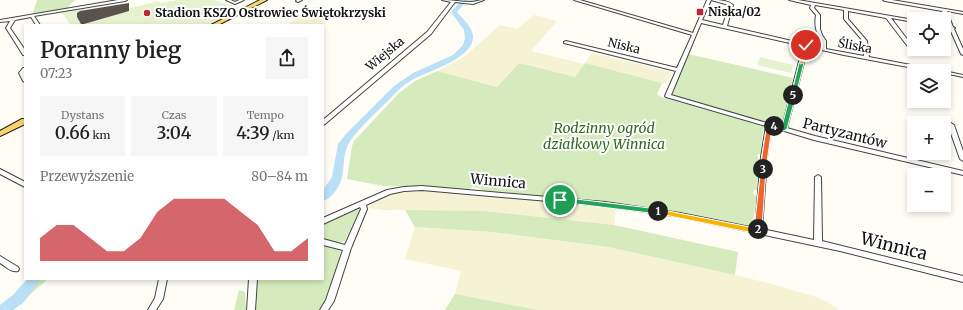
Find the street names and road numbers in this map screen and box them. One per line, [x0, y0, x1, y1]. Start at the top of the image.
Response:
street label: Wiejska [362, 33, 407, 75]
street label: Niska [606, 34, 642, 57]
street label: Śliska [837, 35, 874, 56]
street label: Partyzantów [801, 114, 889, 152]
street label: Winnica [468, 170, 527, 192]
street label: Winnica [857, 227, 930, 265]

